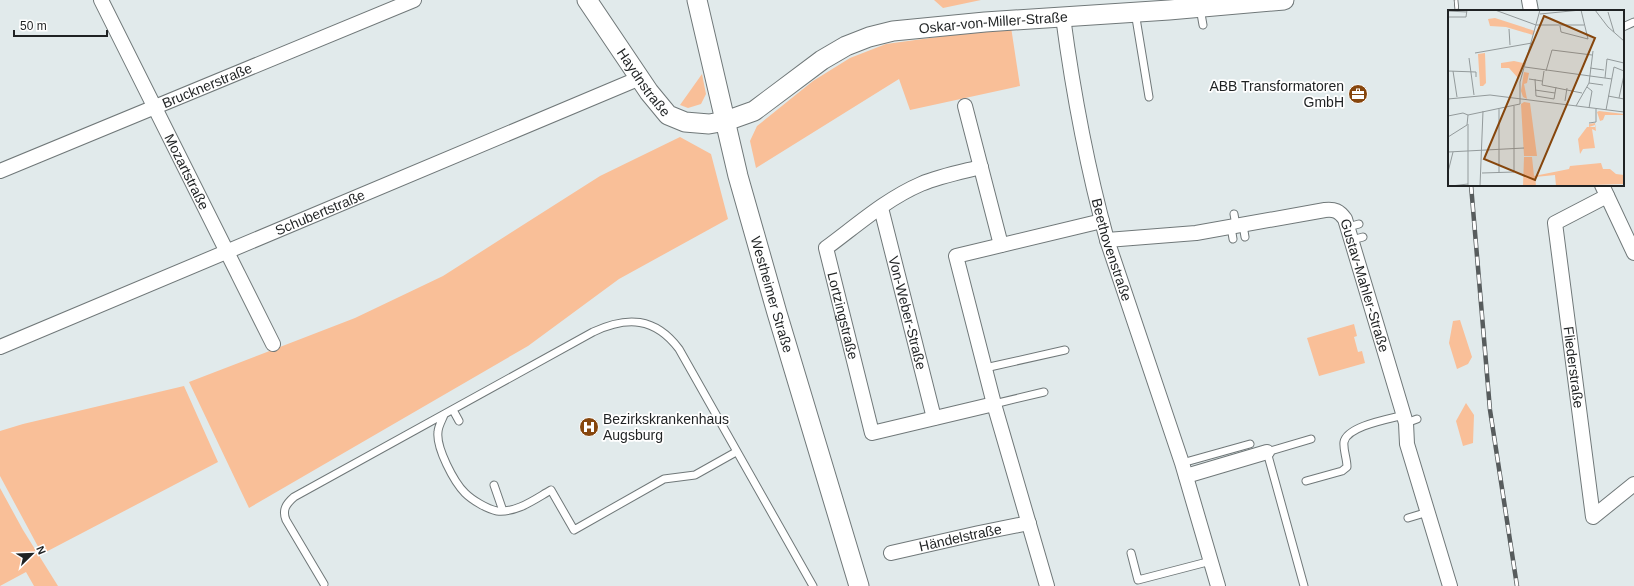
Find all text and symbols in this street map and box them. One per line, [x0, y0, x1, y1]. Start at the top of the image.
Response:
street label: Oskar-von-Miller-Straße [918, 9, 1068, 36]
inset map [1448, 10, 1624, 186]
scale bar [14, 12, 107, 38]
text: 50 m [20, 19, 47, 33]
street label: Haydnstraße [614, 45, 674, 120]
street label: Brucknerstraße [160, 60, 255, 111]
place label: ABB Transformatoren GmbH [1209, 78, 1344, 110]
office icon: ABB Transformatoren GmbH [1347, 83, 1369, 105]
street label: Mozartstraße [161, 131, 213, 212]
street label: Schubertstraße [273, 187, 367, 238]
street label: Beethovenstraße [1089, 197, 1135, 303]
street label: Gustav-Mahler-Straße [1337, 217, 1392, 354]
street label: Westheimer Straße [748, 234, 797, 355]
street label: Von-Weber-Straße [885, 254, 930, 371]
street label: Lortzingstraße [824, 270, 861, 361]
street label: Fliederstraße [1560, 325, 1587, 409]
place label: Bezirkskrankenhaus Augsburg [603, 411, 729, 443]
hospital icon: Bezirkskrankenhaus Augsburg [578, 416, 600, 438]
street label: Händelstraße [917, 521, 1003, 554]
north arrow [12, 534, 52, 574]
text: N [34, 544, 48, 556]

